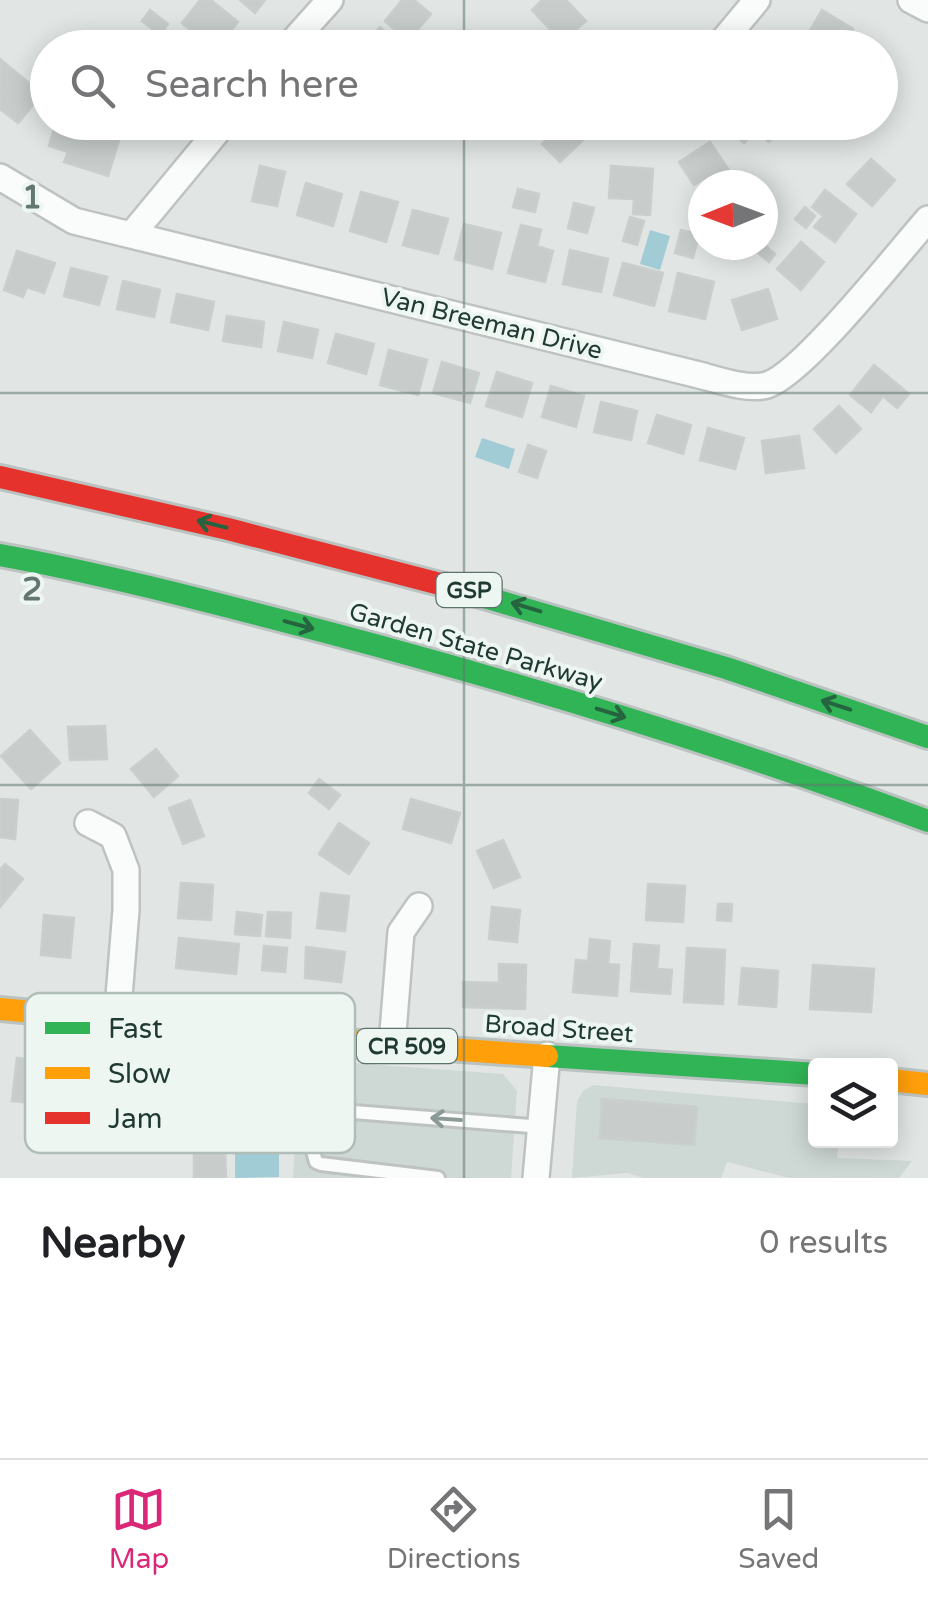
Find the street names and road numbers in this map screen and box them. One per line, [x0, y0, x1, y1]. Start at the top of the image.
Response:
street label: Van Breeman Drive [378, 282, 605, 366]
road number: GSP [436, 573, 502, 607]
street label: Garden State Parkway [346, 596, 606, 698]
street label: Broad Street [483, 1009, 635, 1049]
road number: CR 509 [357, 1029, 457, 1063]

